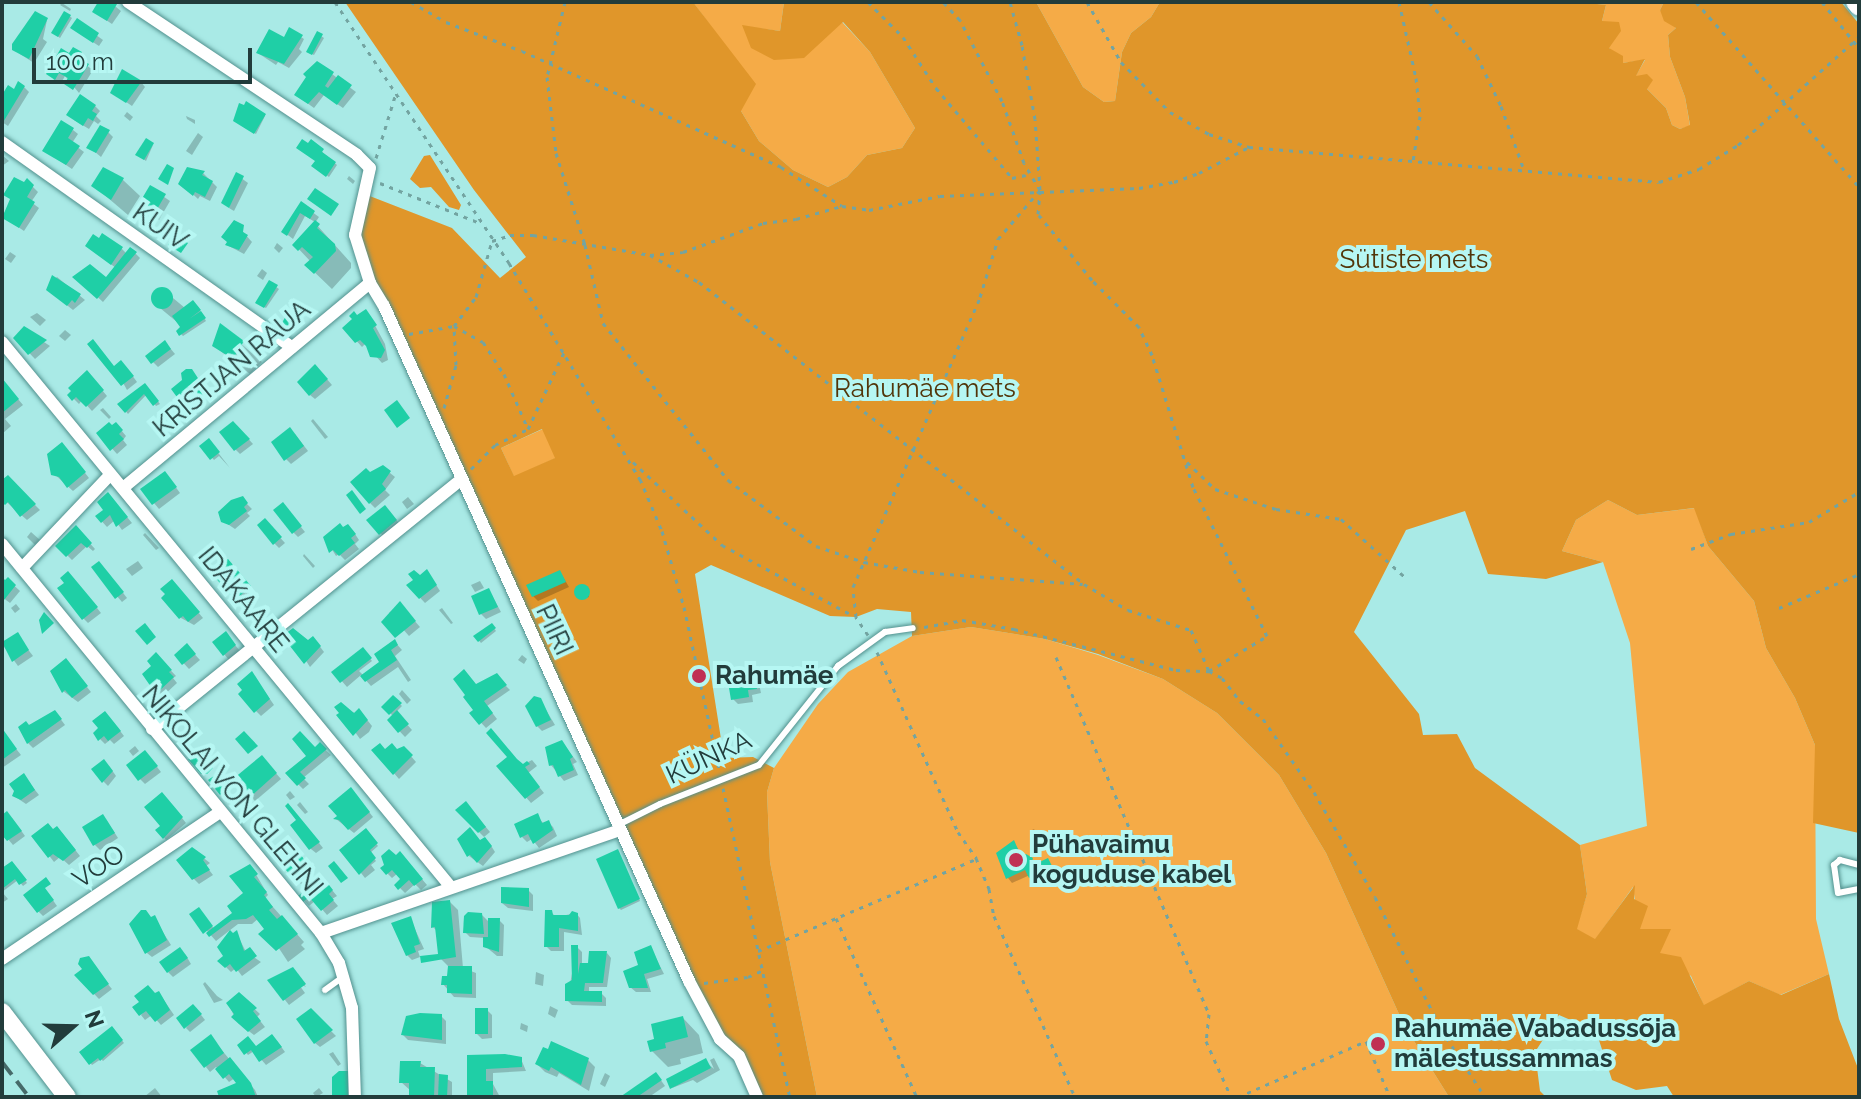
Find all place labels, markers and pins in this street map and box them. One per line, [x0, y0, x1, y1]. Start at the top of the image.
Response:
place label: Rahumäe [715, 660, 833, 692]
marker: Rahumäe [690, 667, 708, 685]
place label: Pühavaimu koguduse kabel [1032, 829, 1231, 890]
marker: Pühavaimu koguduse kabel [1007, 851, 1025, 869]
place label: Rahumäe Vabadussõja mälestussammas [1394, 1013, 1677, 1074]
marker: Rahumäe Vabadussõja mälestussammas [1369, 1035, 1387, 1053]

